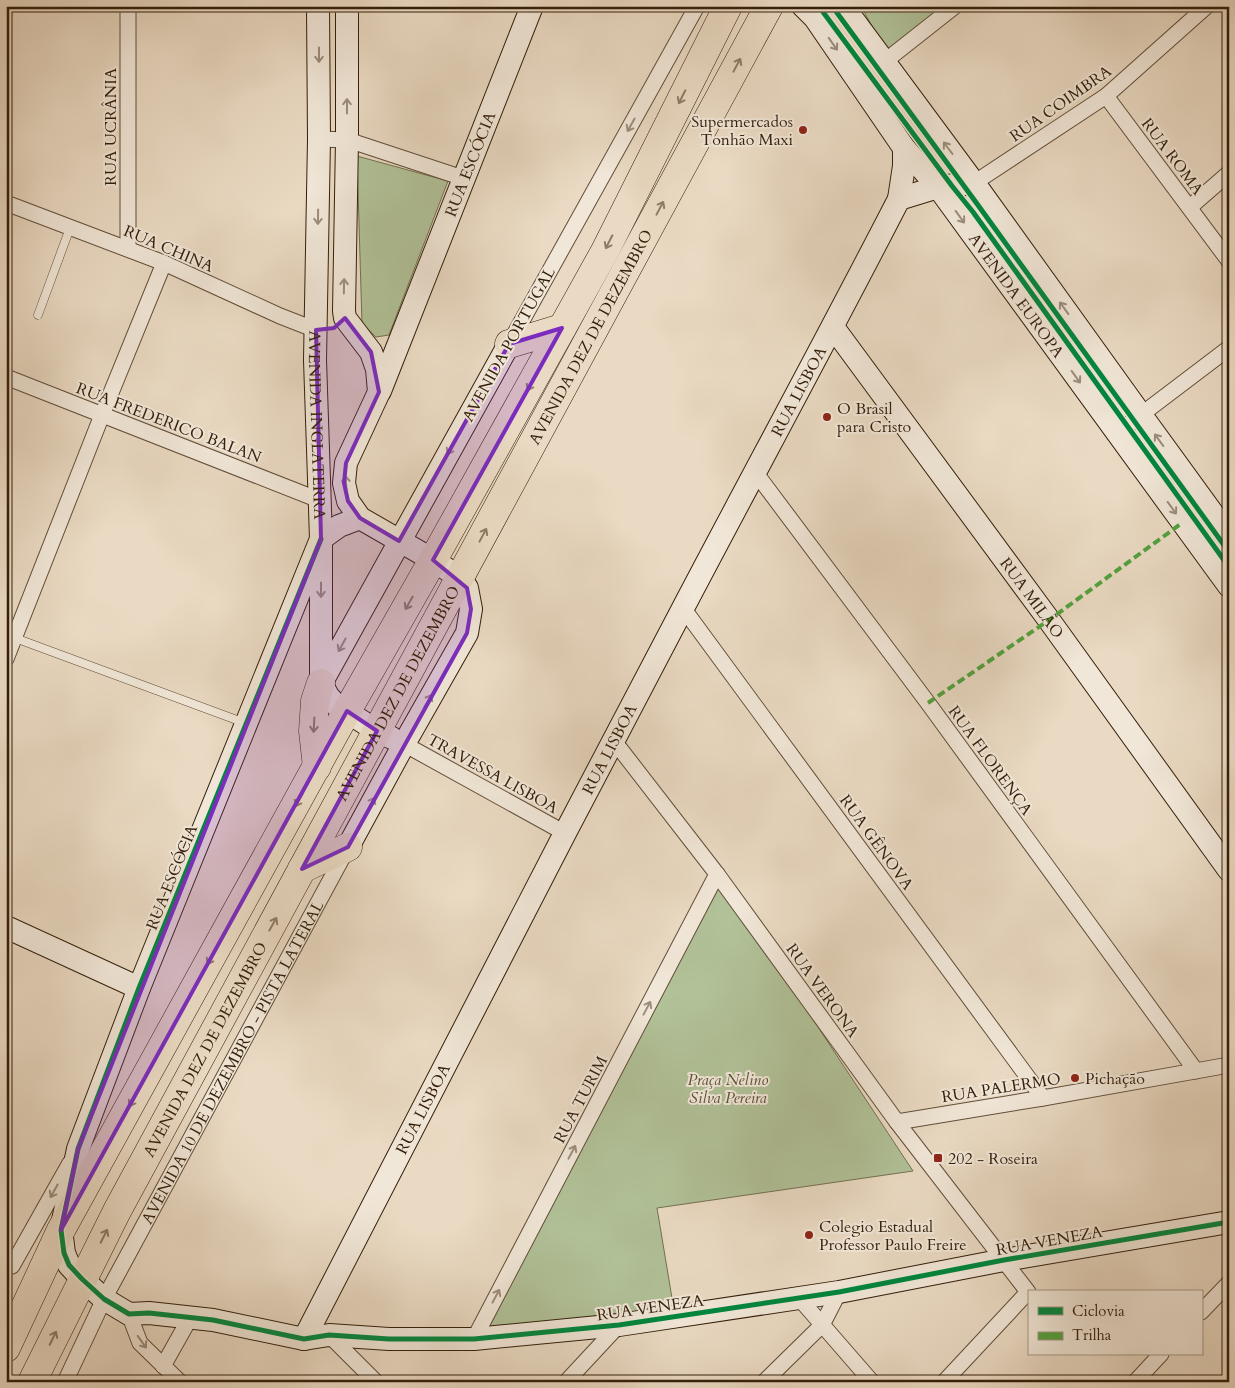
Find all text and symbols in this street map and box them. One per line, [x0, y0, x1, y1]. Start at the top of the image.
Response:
one-way arrow [828, 37, 838, 51]
one-way arrow [314, 47, 323, 63]
one-way arrow [732, 57, 742, 72]
street label: RUA COIMBRA [1005, 60, 1116, 147]
street label: RUA UCRÂNIA [100, 67, 122, 186]
one-way arrow [677, 89, 686, 104]
one-way arrow [342, 98, 352, 114]
street label: RUA ESCÓCIA [440, 108, 501, 220]
place label: Supermercados Tonhão Maxi [691, 111, 794, 151]
street label: RUA ROMA [1136, 114, 1209, 200]
one-way arrow [625, 118, 635, 132]
marker: Supermercados Tonhão Maxi [797, 124, 809, 136]
one-way arrow [943, 141, 953, 155]
one-way arrow [655, 200, 665, 215]
one-way arrow [313, 209, 322, 225]
one-way arrow [955, 210, 965, 224]
street label: RUA CHINA [120, 220, 218, 278]
street label: AVENIDA DEZ DE DEZEMBRO [524, 226, 658, 449]
street label: AVENIDA EUROPA [963, 229, 1069, 363]
one-way arrow [604, 234, 613, 249]
street label: AVENIDA PORTUGAL [457, 263, 561, 426]
one-way arrow [340, 278, 349, 294]
one-way arrow [1059, 301, 1069, 315]
street label: AVENIDA INGLATERRA [303, 330, 330, 520]
street label: RUA LISBOA [766, 342, 832, 441]
one-way arrow [1071, 370, 1082, 383]
one-way arrow [525, 376, 535, 391]
street label: RUA FREDERICO BALAN [73, 377, 265, 469]
place label: O Brasil para Cristo [837, 398, 911, 438]
marker: O Brasil para Cristo [821, 411, 833, 423]
one-way arrow [1153, 434, 1164, 447]
one-way arrow [446, 440, 456, 455]
one-way arrow [341, 476, 350, 492]
one-way arrow [1167, 501, 1177, 515]
one-way arrow [478, 528, 488, 543]
street label: RUA MILÃO [994, 553, 1069, 643]
one-way arrow [316, 582, 326, 598]
street label: AVENIDA DEZ DE DEZEMBRO [331, 582, 465, 805]
one-way arrow [403, 595, 413, 609]
one-way arrow [337, 637, 347, 652]
one-way arrow [423, 695, 433, 709]
street label: RUA LISBOA [577, 700, 643, 799]
street label: RUA FLORENÇA [943, 701, 1038, 820]
one-way arrow [309, 716, 319, 732]
street label: TRAVESSA LISBOA [423, 729, 563, 819]
street label: RUA GÊNOVA [834, 790, 919, 895]
one-way arrow [293, 792, 303, 807]
one-way arrow [367, 797, 376, 812]
street label: RUA ESCÓCIA [141, 821, 203, 933]
street label: AVENIDA 10 DE DEZEMBRO - PISTA LATERAL [137, 897, 329, 1228]
one-way arrow [268, 917, 278, 931]
street label: AVENIDA DEZ DE DEZEMBRO [138, 938, 273, 1161]
street label: RUA VERONA [781, 939, 864, 1043]
one-way arrow [206, 950, 216, 964]
one-way arrow [642, 1000, 652, 1015]
street label: RUA TURIM [549, 1052, 613, 1147]
street label: RUA LISBOA [391, 1060, 456, 1158]
street label: RUA PALERMO [940, 1068, 1062, 1108]
place label: Pichação [1085, 1068, 1145, 1090]
park label: Praça Nelino Silva Pereira [688, 1069, 769, 1109]
marker: Pichação [1069, 1072, 1081, 1084]
one-way arrow [128, 1092, 137, 1107]
one-way arrow [567, 1144, 577, 1159]
place label: 202 - Roseira [948, 1148, 1038, 1170]
marker: 202 - Roseira [932, 1152, 944, 1164]
one-way arrow [49, 1184, 59, 1199]
place label: Colegio Estadual Professor Paulo Freire [819, 1216, 967, 1256]
street label: RUA VENEZA [994, 1221, 1105, 1261]
one-way arrow [100, 1229, 109, 1244]
marker: Colegio Estadual Professor Paulo Freire [803, 1229, 815, 1241]
one-way arrow [491, 1288, 501, 1303]
street label: RUA VENEZA [595, 1290, 706, 1326]
legend [1028, 1290, 1202, 1356]
text: Ciclovia [1072, 1301, 1125, 1321]
text: Trilha [1072, 1325, 1112, 1345]
one-way arrow [49, 1331, 58, 1346]
one-way arrow [137, 1335, 147, 1349]

